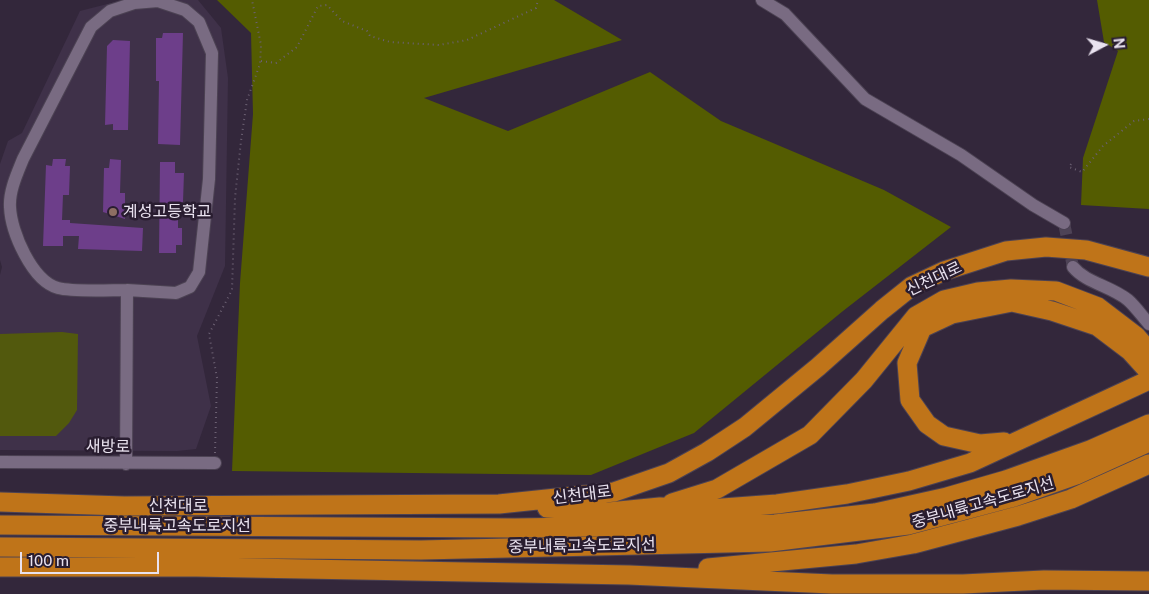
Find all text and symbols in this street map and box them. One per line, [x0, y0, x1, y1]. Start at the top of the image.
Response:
north arrow [1079, 20, 1129, 70]
text: N [1110, 37, 1127, 50]
place label: 계성고등학교 [123, 202, 211, 222]
marker: 계성고등학교 [107, 206, 119, 218]
street label: 신천대로 [903, 258, 965, 300]
street label: 새방로 [86, 437, 130, 457]
street label: 중부내륙고속도로지선 [910, 473, 1056, 533]
street label: 신천대로 [552, 482, 612, 508]
street label: 신천대로 [149, 496, 207, 516]
street label: 중부내륙고속도로지선 [103, 516, 251, 536]
street label: 중부내륙고속도로지선 [508, 535, 656, 557]
scale bar [22, 542, 161, 574]
text: 100 m [28, 552, 69, 569]

